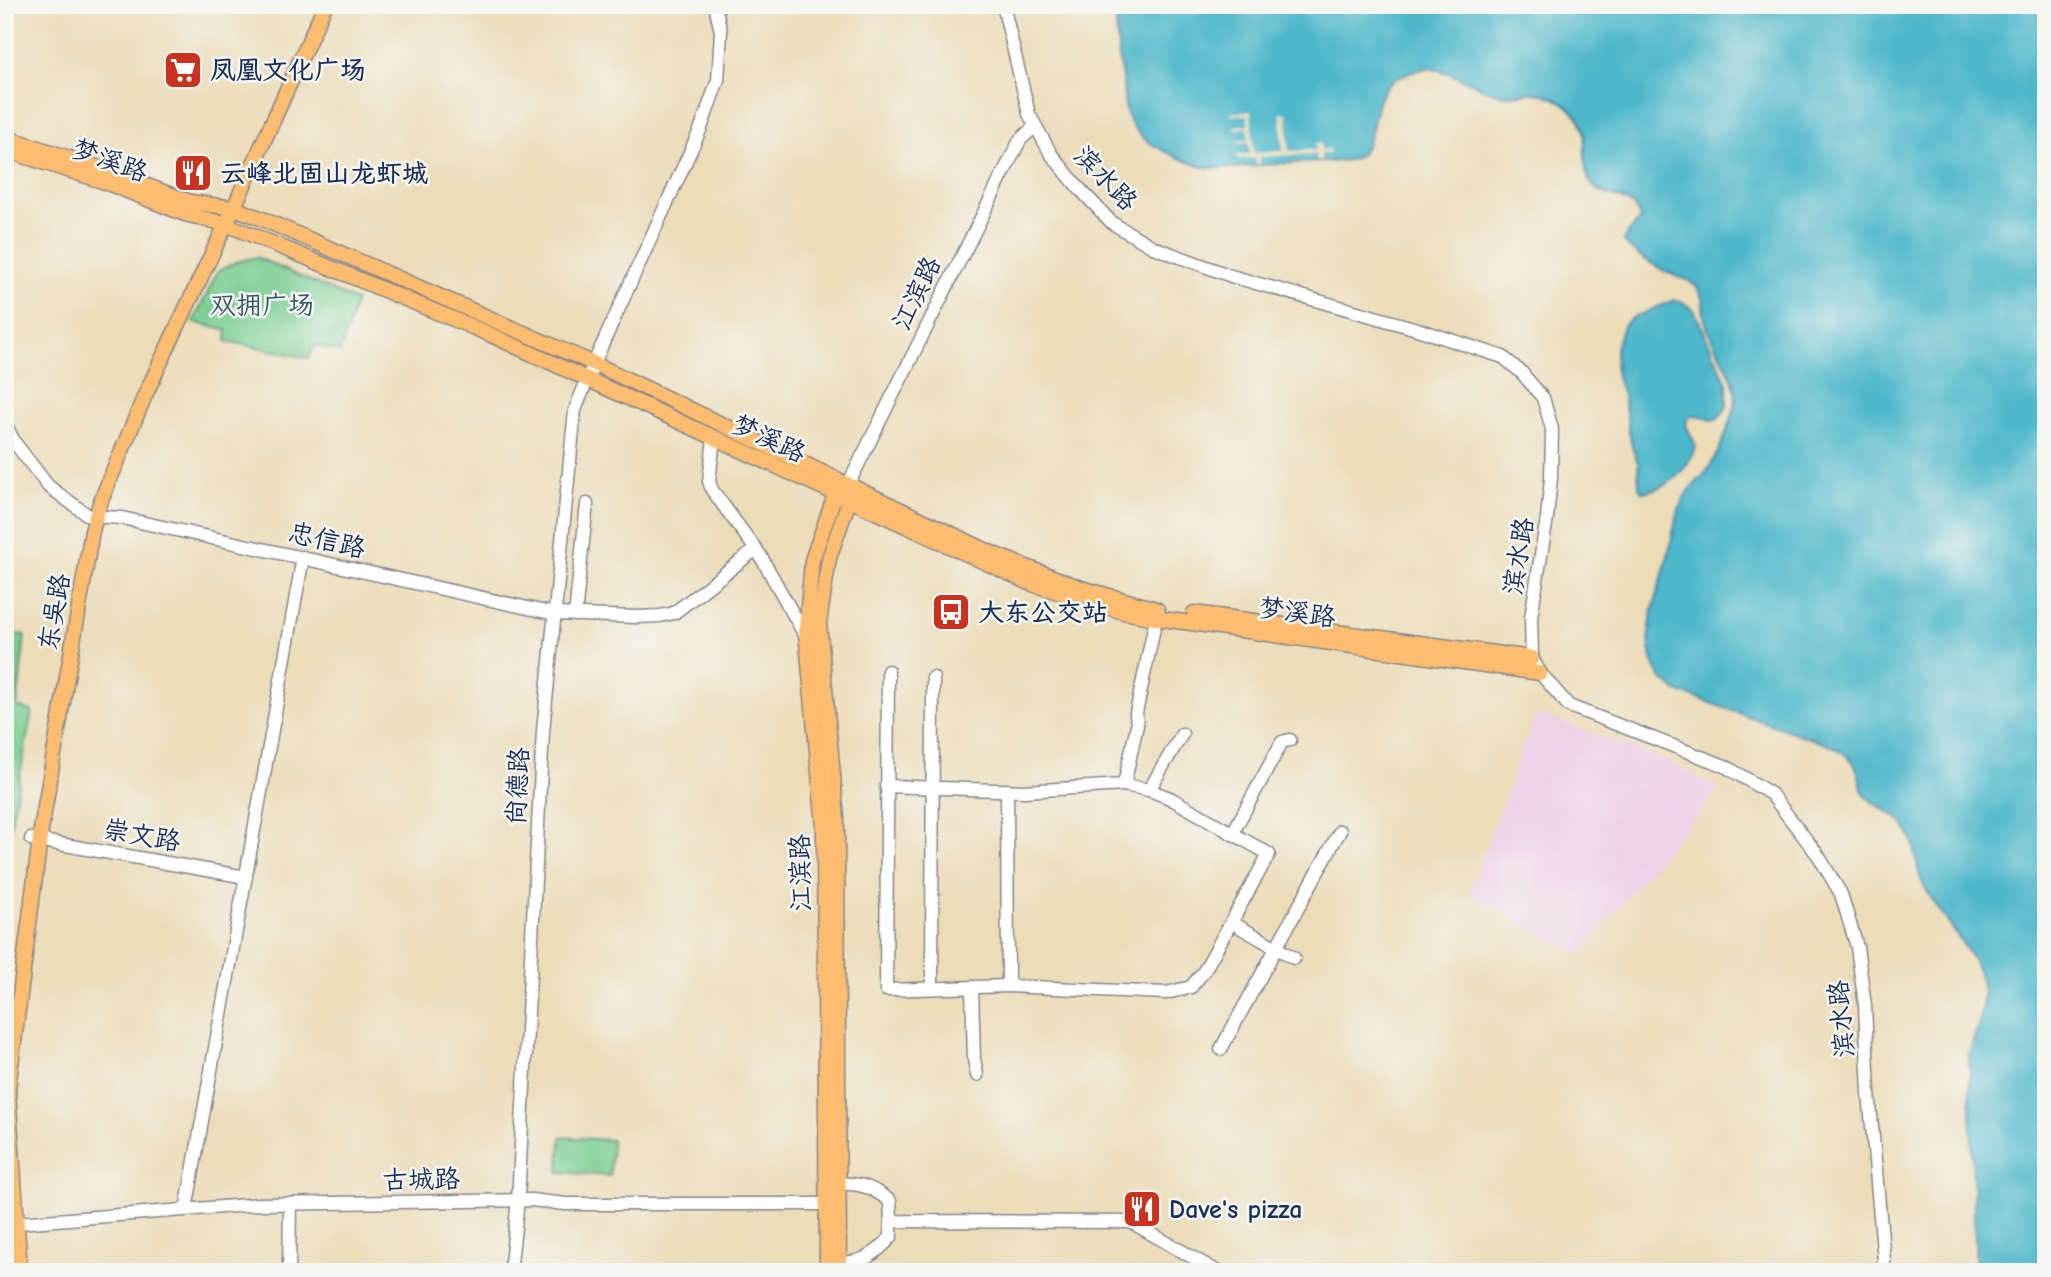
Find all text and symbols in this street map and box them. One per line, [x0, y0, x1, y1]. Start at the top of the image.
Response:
supermarket icon: 凤凰文化广场 [162, 49, 204, 91]
place label: 凤凰文化广场 [210, 56, 366, 86]
street label: 梦溪路 [68, 134, 151, 188]
street label: 滨水路 [1067, 140, 1143, 217]
restaurant icon: 云峰北固山龙虾城 [172, 152, 214, 194]
place label: 云峰北固山龙虾城 [220, 159, 428, 189]
street label: 江滨路 [886, 252, 947, 335]
park label: 双拥广场 [210, 291, 314, 321]
street label: 梦溪路 [727, 409, 810, 469]
street label: 滨水路 [1498, 515, 1540, 597]
street label: 忠信路 [285, 518, 368, 564]
street label: 东吴路 [33, 571, 77, 653]
bus stop icon: 大东公交站 [930, 591, 972, 633]
street label: 梦溪路 [1256, 593, 1338, 633]
place label: 大东公交站 [978, 598, 1108, 628]
street label: 尚德路 [501, 746, 535, 826]
street label: 崇文路 [101, 814, 183, 858]
street label: 江滨路 [785, 834, 817, 912]
street label: 滨水路 [1824, 979, 1860, 1059]
street label: 古城路 [382, 1164, 460, 1196]
restaurant icon: Dave's pizza [1121, 1188, 1163, 1230]
place label: Dave's pizza [1169, 1195, 1302, 1225]

